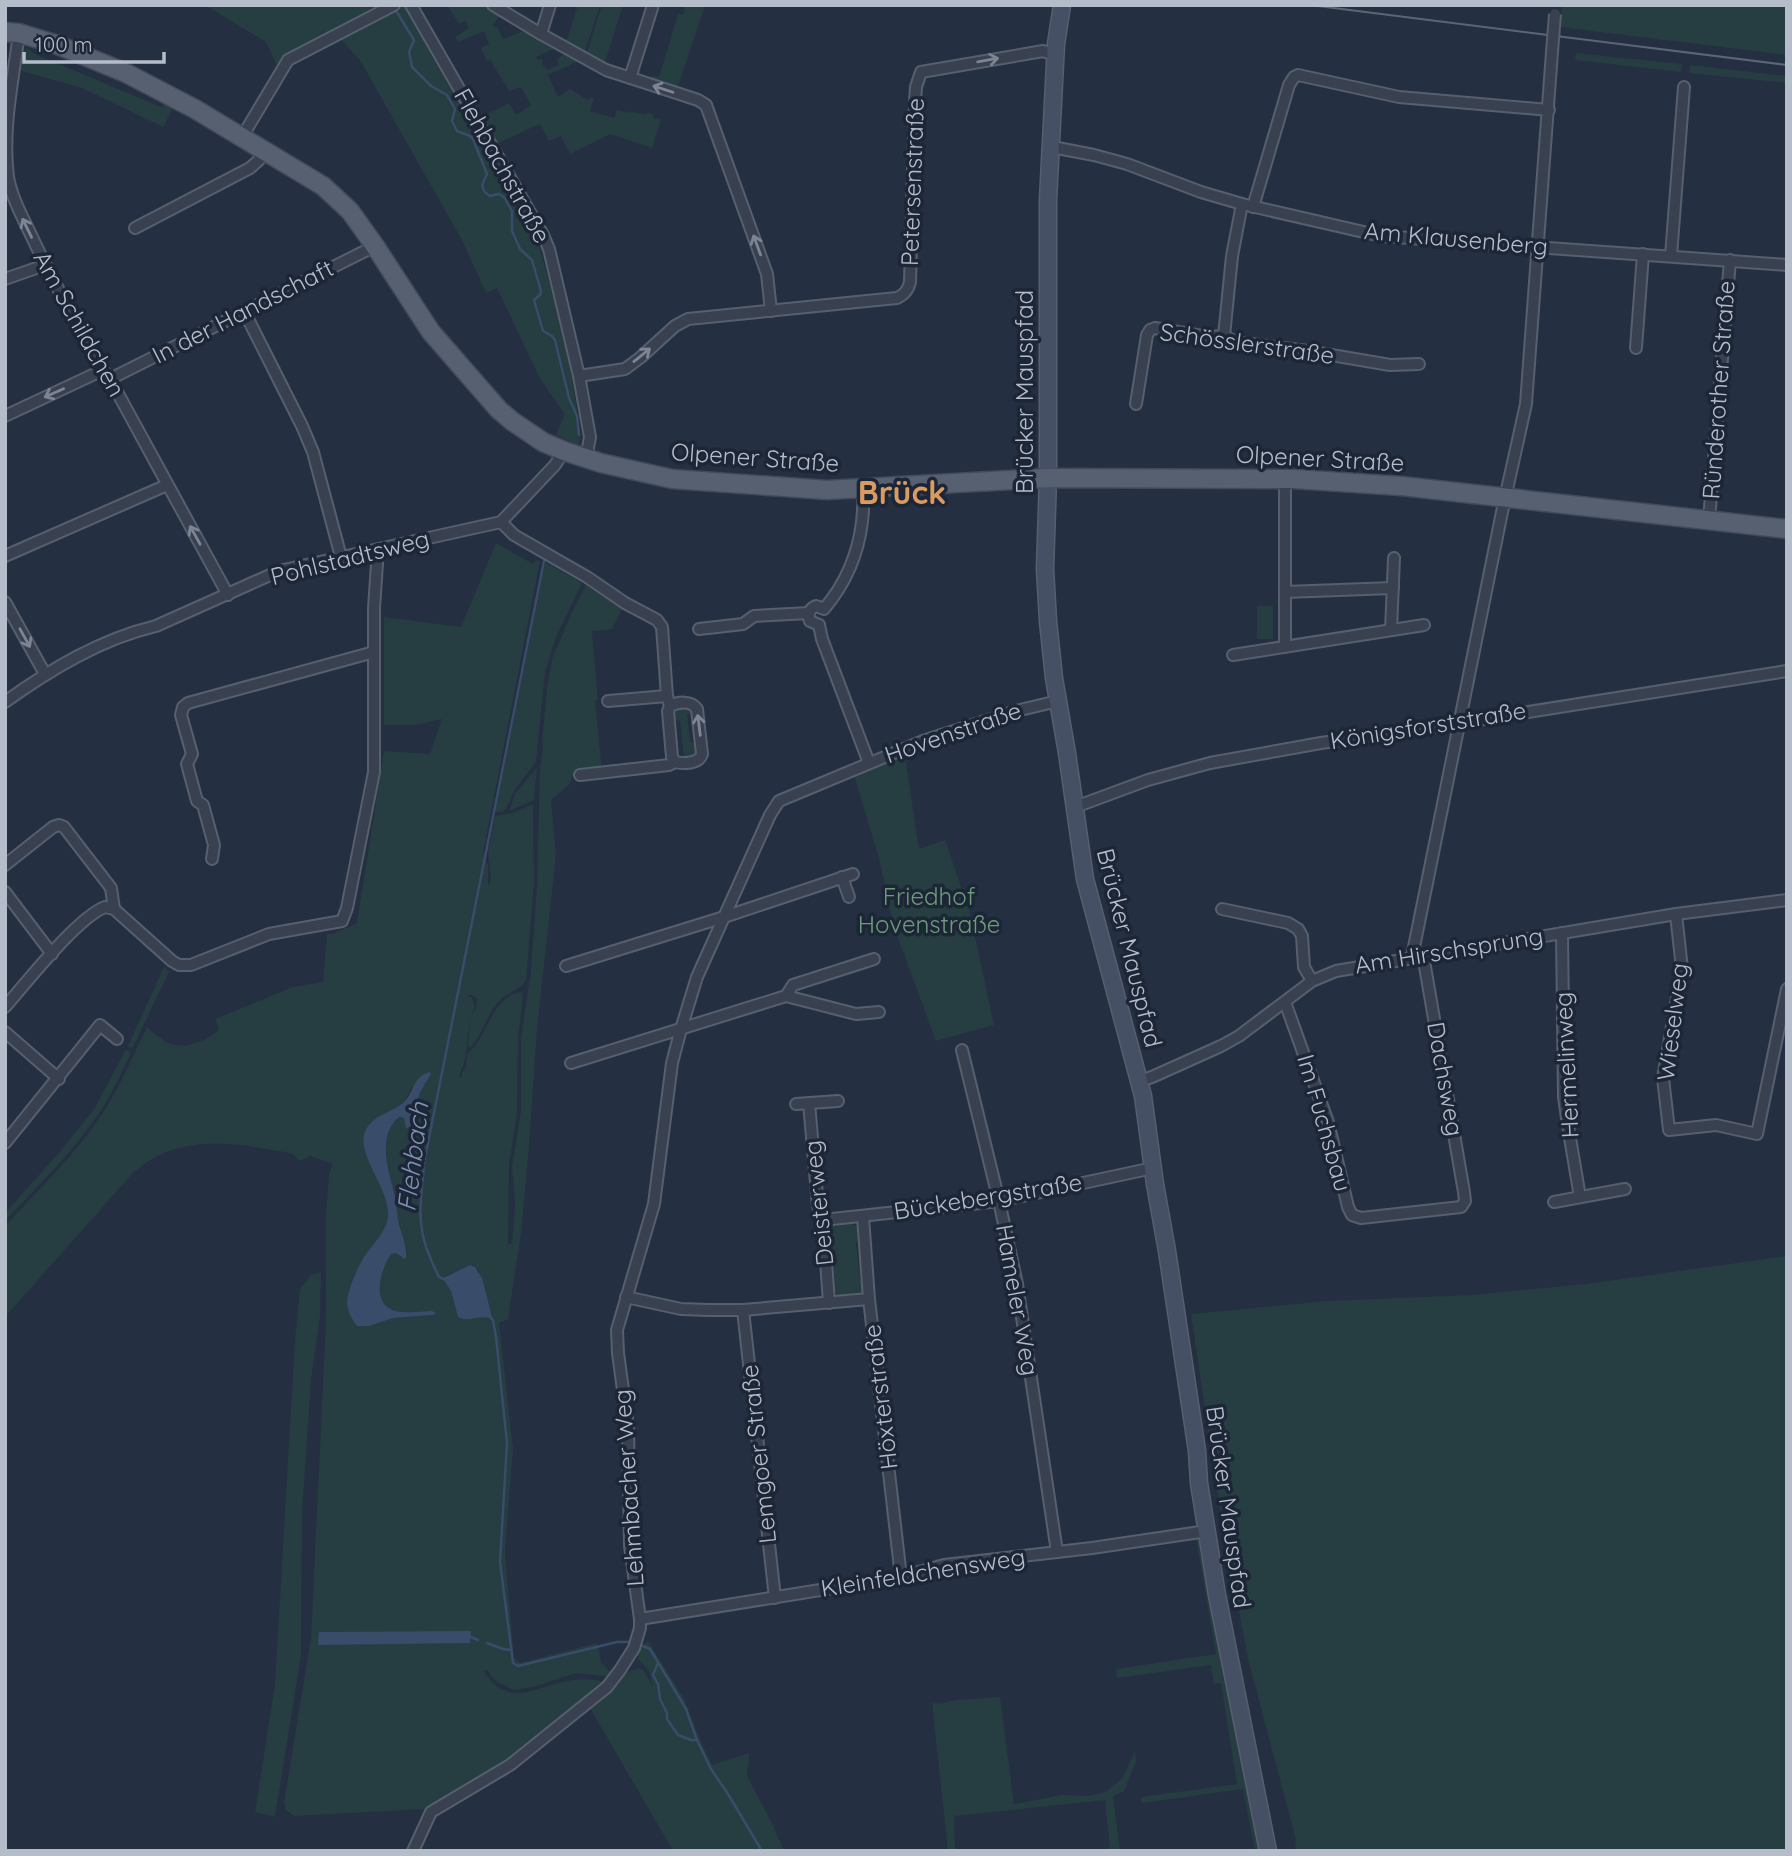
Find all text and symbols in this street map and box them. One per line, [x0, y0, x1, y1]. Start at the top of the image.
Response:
scale bar [24, 21, 164, 65]
text: 100 m [35, 31, 93, 57]
one-way arrow [976, 53, 999, 66]
one-way arrow [653, 82, 675, 94]
street label: Flehbachstraße [448, 83, 558, 248]
street label: Petersenstraße [894, 97, 930, 266]
street label: Am Klausenberg [1363, 215, 1549, 261]
one-way arrow [20, 218, 34, 239]
one-way arrow [750, 234, 762, 256]
street label: Am Schildchen [27, 245, 132, 402]
street label: In der Handschaft [147, 253, 338, 370]
street label: Ründerother Straße [1695, 280, 1741, 500]
street label: Brücker Mauspfad [1009, 290, 1039, 494]
street label: Schösslerstraße [1158, 316, 1336, 370]
one-way arrow [633, 347, 651, 363]
one-way arrow [44, 387, 65, 400]
street label: Olpener Straße [670, 436, 840, 478]
street label: Olpener Straße [1235, 439, 1405, 477]
district label: Brück [858, 472, 946, 512]
street label: Pohlstadtsweg [267, 523, 432, 591]
one-way arrow [188, 525, 202, 545]
one-way arrow [19, 627, 32, 648]
street label: Hovenstraße [880, 695, 1025, 769]
street label: Königsforststraße [1328, 695, 1528, 755]
one-way arrow [692, 715, 705, 737]
street label: Brücker Mauspfad [1091, 845, 1169, 1050]
park label: Friedhof Hovenstraße [858, 881, 1000, 939]
street label: Am Hirschsprung [1352, 920, 1545, 980]
street label: Wieselweg [1650, 961, 1694, 1082]
street label: Hermelinweg [1547, 991, 1585, 1139]
street label: Dachsweg [1421, 1019, 1471, 1138]
street label: Im Fuchsbau [1291, 1051, 1359, 1195]
water label: Flehbach [389, 1099, 436, 1213]
street label: Deisterweg [797, 1139, 840, 1267]
street label: Bückebergstraße [892, 1166, 1084, 1226]
street label: Hameler Weg [990, 1222, 1046, 1378]
street label: Höxterstraße [856, 1323, 904, 1471]
street label: Lemgoer Straße [734, 1363, 782, 1545]
street label: Lehmbacher Weg [606, 1388, 650, 1588]
street label: Brücker Mauspfad [1200, 1404, 1258, 1610]
street label: Kleinfeldchensweg [819, 1541, 1027, 1603]

